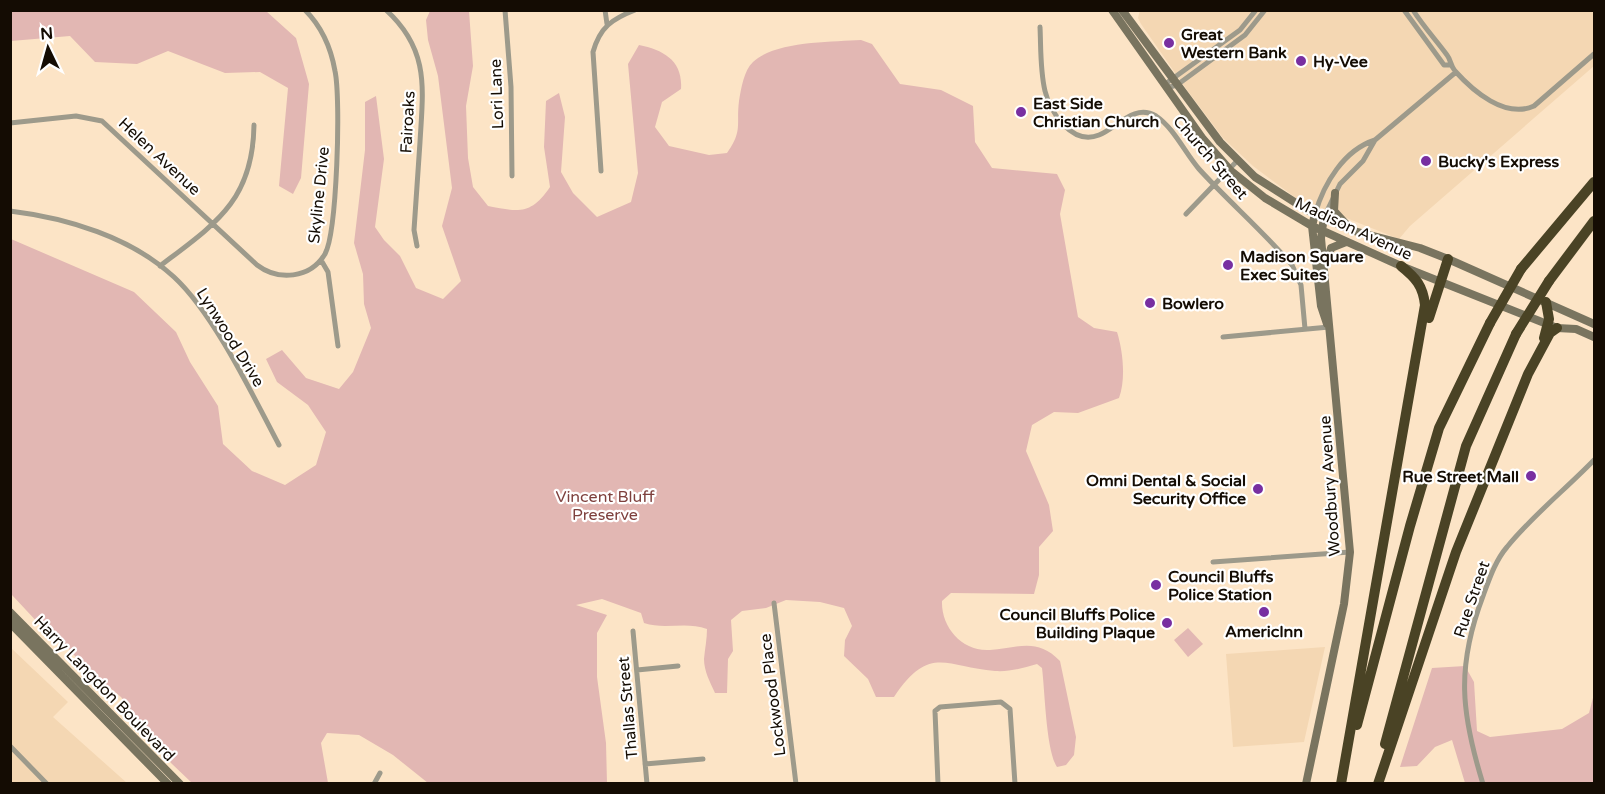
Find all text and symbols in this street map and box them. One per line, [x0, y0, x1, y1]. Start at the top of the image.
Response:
north arrow [18, 18, 78, 78]
text: N [40, 24, 54, 45]
place label: Great Western Bank [1181, 25, 1287, 63]
marker: Great Western Bank [1162, 36, 1176, 50]
place label: Hy-Vee [1313, 52, 1368, 72]
marker: Hy-Vee [1294, 54, 1308, 68]
street label: Lori Lane [486, 59, 508, 129]
street label: Fairoaks [396, 90, 420, 154]
place label: East Side Christian Church [1033, 94, 1159, 132]
marker: East Side Christian Church [1014, 105, 1028, 119]
street label: Church Street [1168, 112, 1252, 204]
street label: Helen Avenue [114, 114, 205, 200]
street label: Skyline Drive [304, 146, 334, 245]
place label: Bucky's Express [1438, 152, 1560, 172]
marker: Bucky's Express [1419, 154, 1433, 168]
street label: Madison Avenue [1292, 193, 1415, 265]
place label: Madison Square Exec Suites [1240, 247, 1363, 285]
marker: Madison Square Exec Suites [1221, 258, 1235, 272]
street label: Lynwood Drive [192, 284, 269, 391]
place label: Bowlero [1162, 294, 1224, 314]
marker: Bowlero [1143, 296, 1157, 310]
street label: Woodbury Avenue [1315, 415, 1345, 557]
place label: Rue Street Mall [1402, 467, 1519, 487]
marker: Rue Street Mall [1524, 469, 1538, 483]
place label: Omni Dental & Social Security Office [1086, 471, 1246, 509]
marker: Omni Dental & Social Security Office [1251, 482, 1265, 496]
park label: Vincent Bluff Preserve [555, 487, 655, 525]
street label: Rue Street [1449, 558, 1494, 640]
place label: Council Bluffs Police Station [1168, 567, 1274, 605]
marker: Council Bluffs Police Station [1149, 578, 1163, 592]
place label: Council Bluffs Police Building Plaque [1000, 605, 1155, 643]
marker: AmericInn [1257, 605, 1271, 619]
street label: Harry Langdon Boulevard [29, 612, 179, 766]
marker: Council Bluffs Police Building Plaque [1160, 616, 1174, 630]
place label: AmericInn [1225, 622, 1303, 642]
street label: Lockwood Place [756, 632, 790, 757]
street label: Thallas Street [614, 656, 642, 760]

